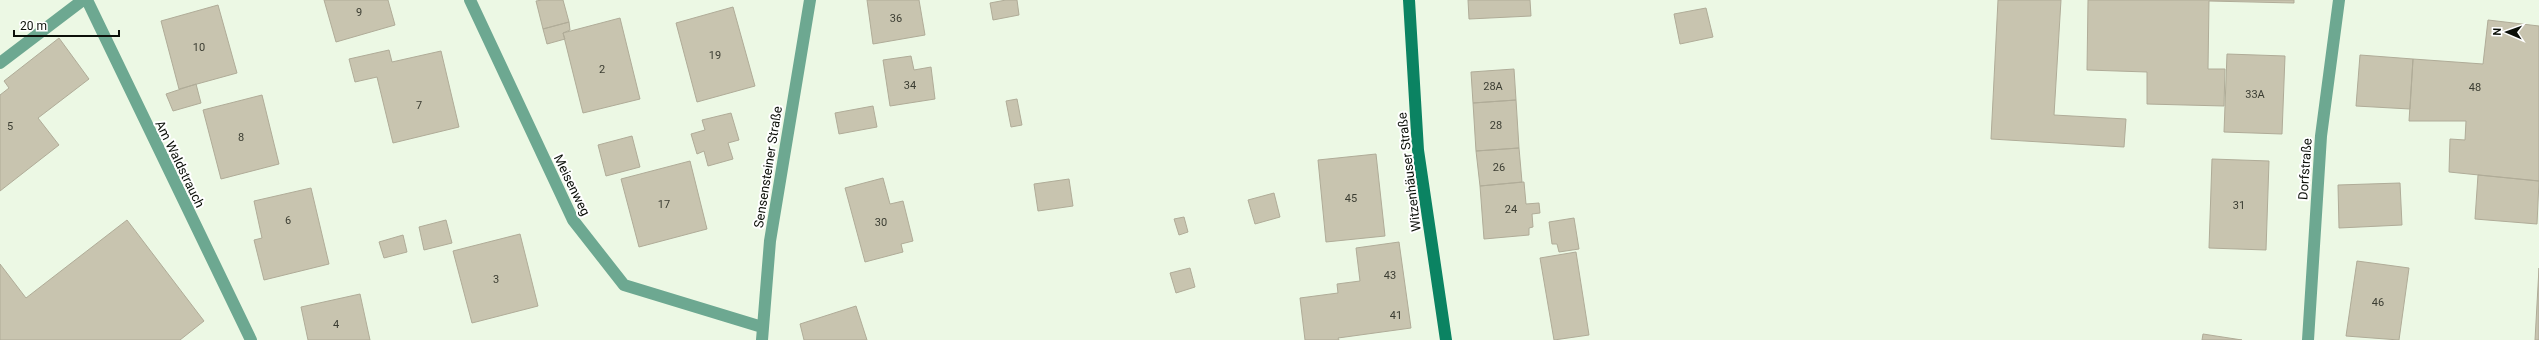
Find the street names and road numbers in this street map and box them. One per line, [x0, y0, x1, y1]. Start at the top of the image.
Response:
street label: Sensensteiner Straße [751, 105, 785, 229]
street label: Witzenhäuser Straße [1394, 112, 1424, 232]
street label: Am Waldstrauch [152, 118, 208, 210]
street label: Dorfstraße [2295, 138, 2315, 200]
street label: Meisenweg [551, 152, 593, 218]

